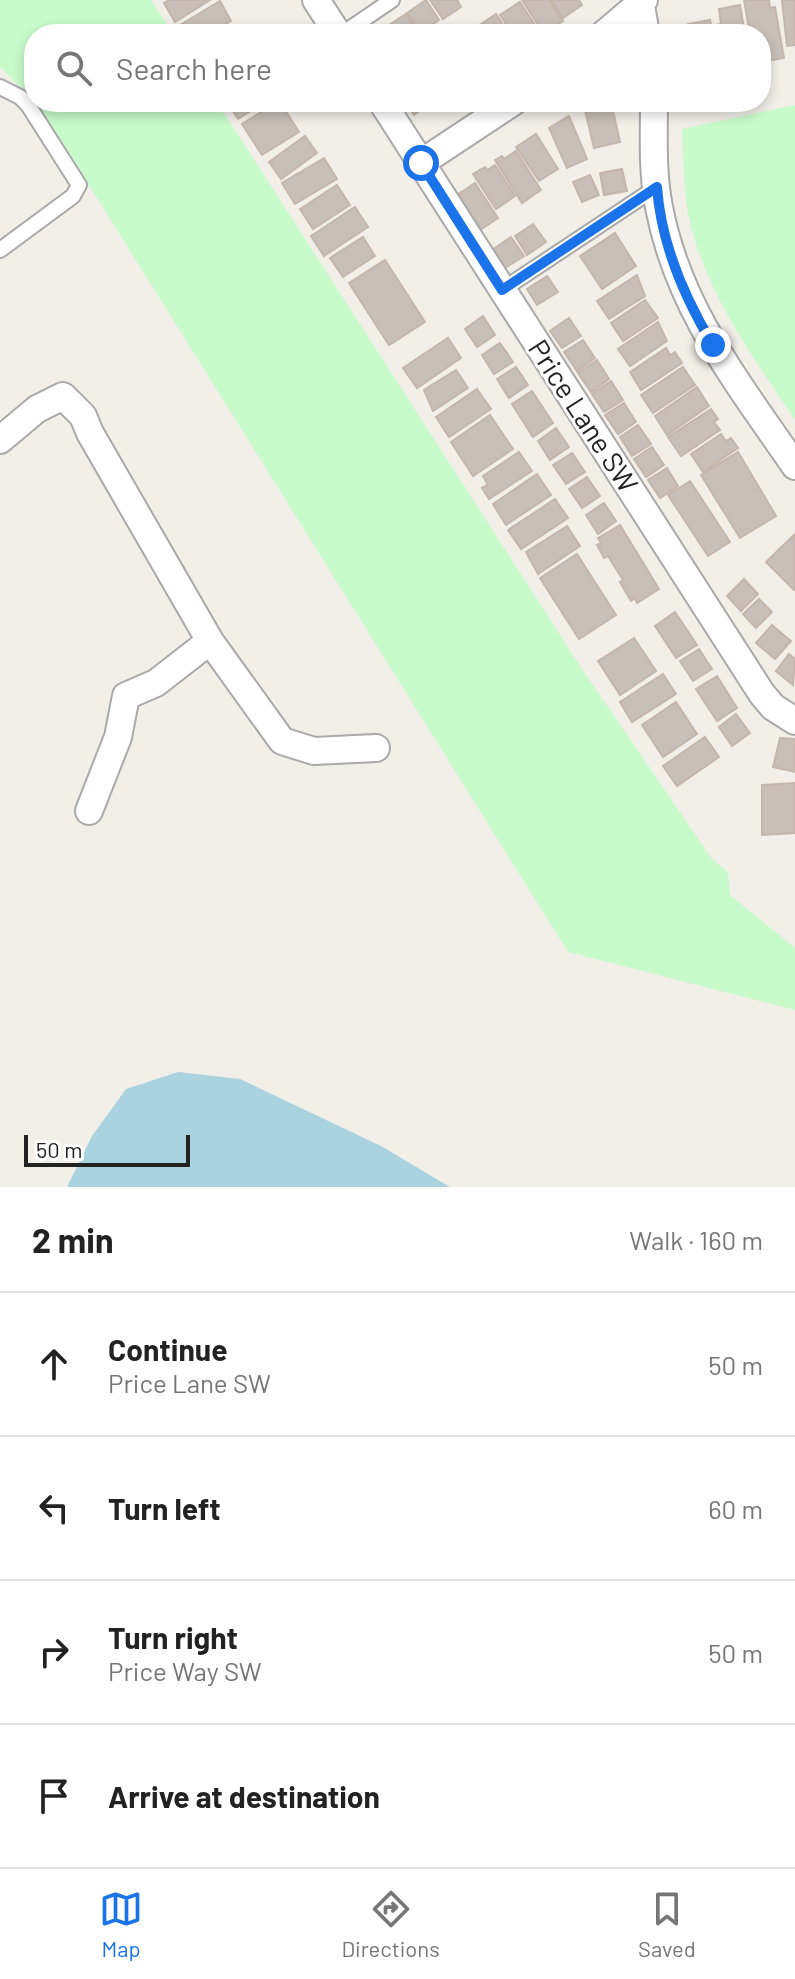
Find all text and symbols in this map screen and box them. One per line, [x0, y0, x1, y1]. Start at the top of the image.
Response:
search box [24, 24, 771, 112]
icon: search [52, 46, 96, 90]
text: Search here [116, 50, 272, 86]
route start [403, 145, 439, 181]
route end [695, 327, 731, 363]
street label: Price Lane SW [522, 333, 646, 498]
scale bar [24, 1131, 190, 1167]
text: 50 m [36, 1136, 82, 1162]
text: 2 min [32, 1219, 114, 1260]
text: Walk · 160 m [629, 1224, 763, 1255]
text: Continue [108, 1331, 228, 1367]
icon: ahead [32, 1342, 76, 1386]
text: 50 m [708, 1349, 763, 1380]
text: Price Lane SW [108, 1367, 271, 1398]
icon: left [32, 1486, 76, 1530]
text: Turn left [108, 1490, 221, 1526]
text: 60 m [708, 1493, 763, 1524]
text: Turn right [108, 1619, 238, 1655]
icon: right [32, 1630, 76, 1674]
text: 50 m [708, 1637, 763, 1668]
text: Price Way SW [108, 1655, 262, 1686]
icon: arrive [32, 1774, 76, 1818]
text: Arrive at destination [108, 1778, 380, 1814]
tab: Map [99, 1887, 143, 1961]
tab: Directions [341, 1887, 440, 1961]
tab: Saved [638, 1887, 696, 1961]

